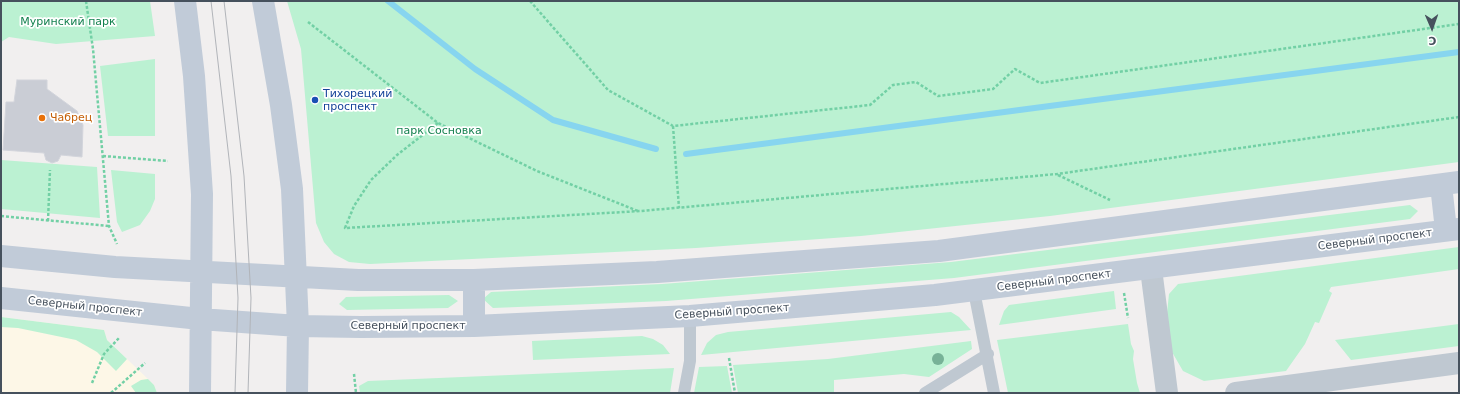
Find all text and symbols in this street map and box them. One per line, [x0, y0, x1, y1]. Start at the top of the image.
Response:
north arrow [1412, 8, 1452, 48]
park label: Муринский парк [20, 15, 116, 29]
text: С [1428, 34, 1437, 47]
place label: Тихорецкий проспект [323, 87, 392, 113]
marker: Тихорецкий проспект [310, 95, 320, 105]
place label: Чабрец [50, 111, 92, 125]
marker: Чабрец [37, 113, 47, 123]
park label: парк Сосновка [396, 124, 482, 138]
street label: Северный проспект [1317, 226, 1433, 254]
street label: Северный проспект [996, 267, 1112, 295]
street label: Северный проспект [27, 294, 143, 320]
street label: Северный проспект [674, 301, 790, 323]
street label: Северный проспект [350, 319, 466, 333]

